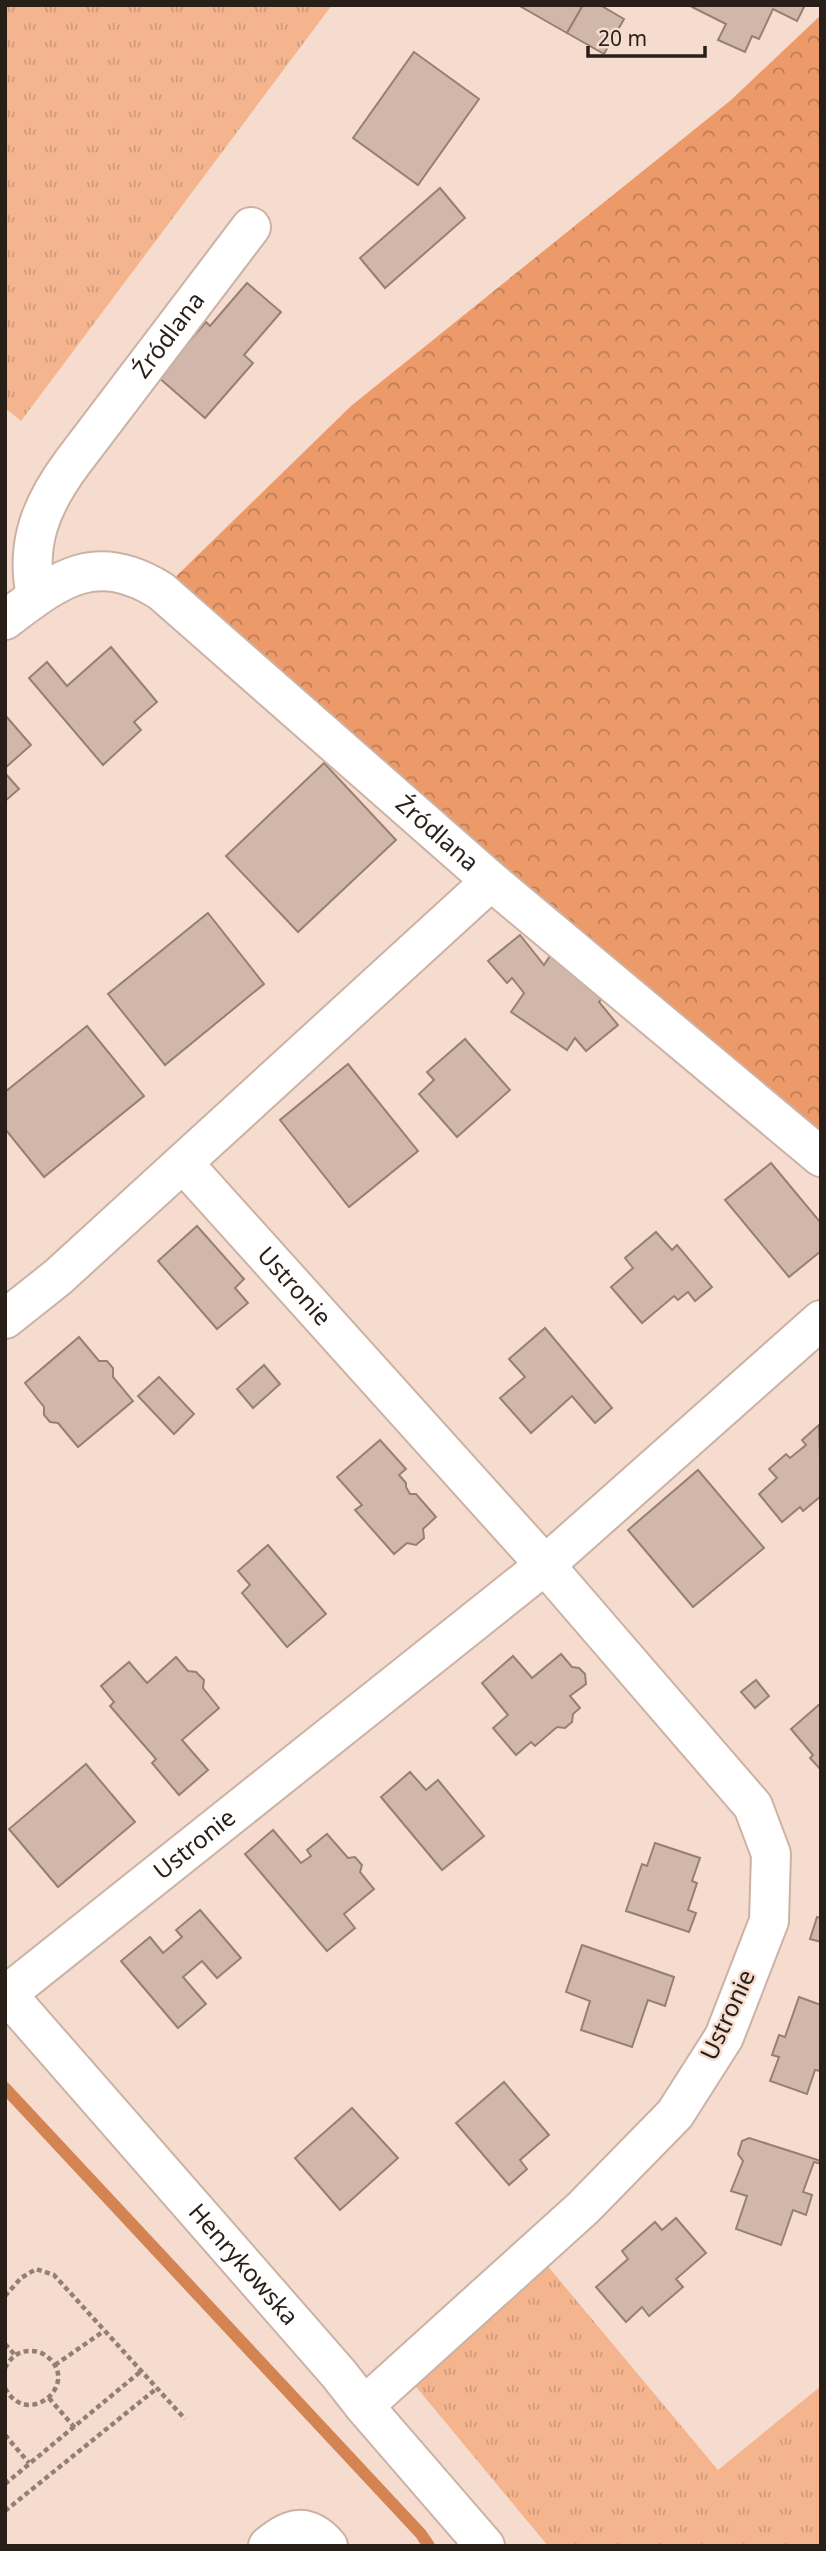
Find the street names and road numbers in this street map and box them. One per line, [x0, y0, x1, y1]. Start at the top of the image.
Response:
street label: Źródlana [124, 284, 211, 384]
street label: Źródlana [389, 787, 487, 878]
street label: Ustronie [251, 1239, 340, 1332]
street label: Ustronie [146, 1800, 242, 1886]
street label: Ustronie [691, 1964, 762, 2065]
street label: Henrykowska [182, 2196, 307, 2332]

